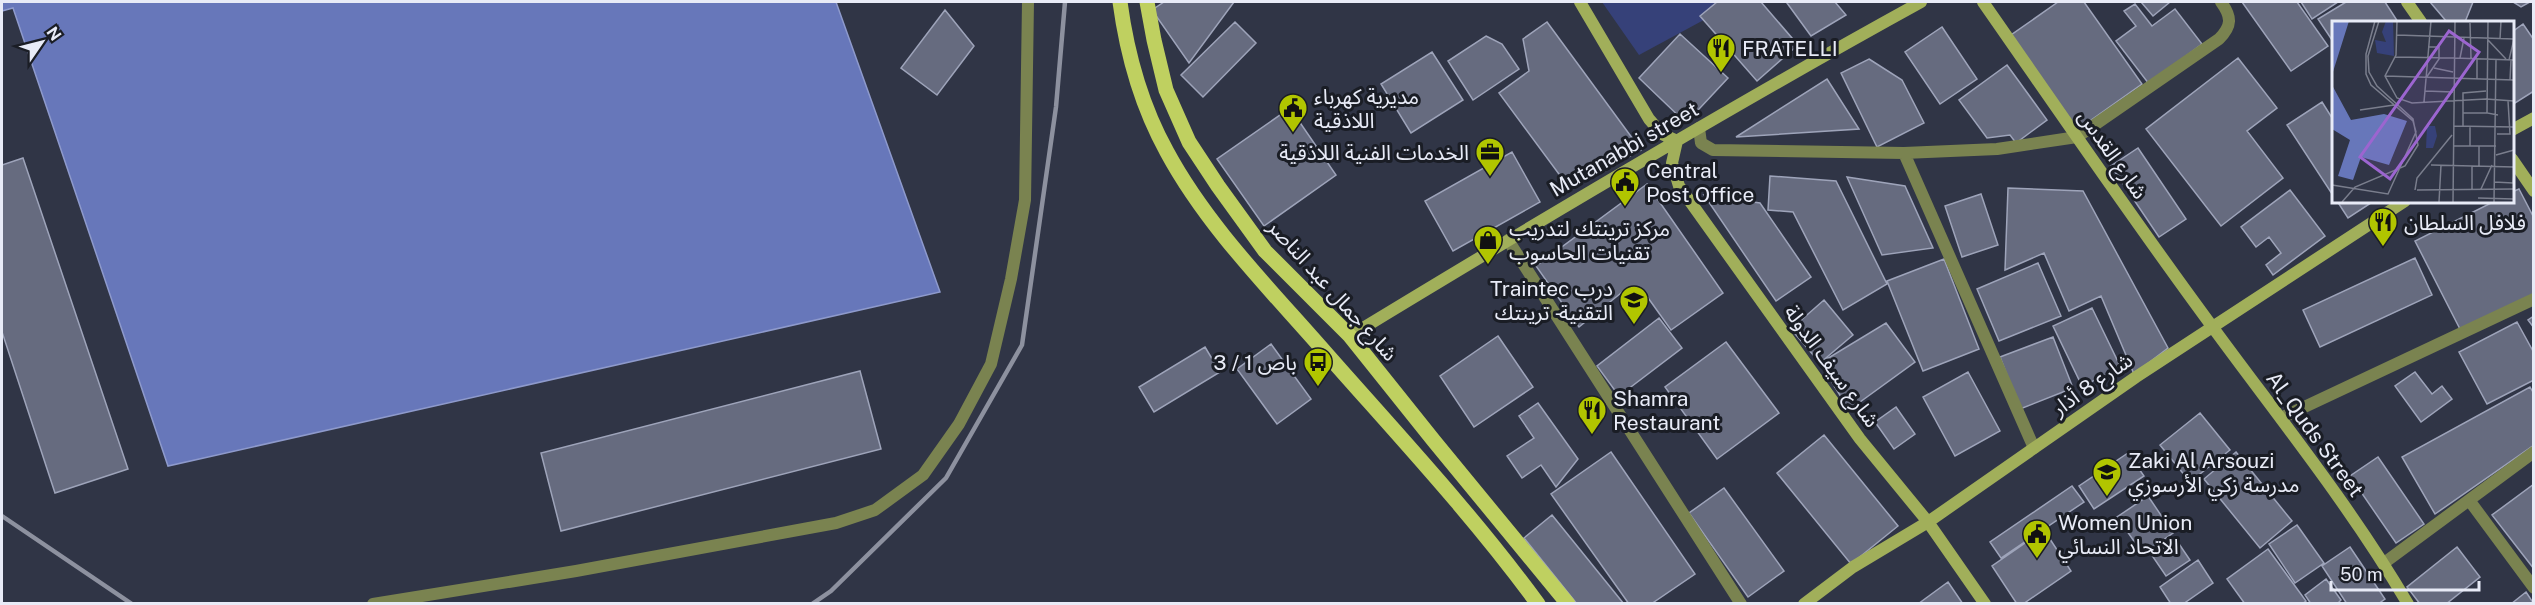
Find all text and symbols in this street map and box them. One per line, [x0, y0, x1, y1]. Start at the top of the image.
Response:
north arrow [12, 12, 72, 72]
inset map [2332, 21, 2514, 202]
text: N [43, 23, 65, 44]
restaurant icon: FRATELLI [1705, 32, 1737, 74]
place label: FRATELLI [1742, 36, 1838, 61]
place label: مديرية كهرباء اللاذقية [1314, 84, 1419, 133]
public building icon: مديرية كهرباء اللاذقية [1277, 92, 1309, 134]
street label: Mutanabbi street [1545, 96, 1703, 202]
street label: شارع القدس [2071, 104, 2153, 205]
office icon: الخدمات الفنية اللاذقية [1474, 136, 1506, 178]
place label: الخدمات الفنية اللاذقية [1279, 140, 1469, 165]
place label: Central Post Office [1646, 158, 1754, 207]
public building icon: Central Post Office [1609, 166, 1641, 208]
restaurant icon: فلافل السلطان [2367, 206, 2399, 248]
place label: فلافل السلطان [2404, 210, 2526, 235]
street label: شارع جمال عبد الناصر [1260, 213, 1403, 368]
place label: مركز ترينتك لتدريب تقنيات الحاسوب [1509, 216, 1670, 265]
shop icon: مركز ترينتك لتدريب تقنيات الحاسوب [1472, 224, 1504, 266]
place label: Traintec درب التقنية- ترينتك [1490, 276, 1613, 325]
school or university icon: Traintec درب التقنية- ترينتك [1618, 284, 1650, 326]
street label: شارع سيف الدولة [1777, 300, 1885, 434]
bus stop icon: باص 1 / 3 [1302, 346, 1334, 388]
street label: شارع 8 أذار [2046, 347, 2139, 424]
place label: باص 1 / 3 [1213, 350, 1297, 375]
street label: Al_Quds Street [2261, 366, 2369, 502]
place label: Shamra Restaurant [1613, 386, 1720, 435]
restaurant icon: Shamra Restaurant [1576, 394, 1608, 436]
place label: Zaki Al Arsouzi مدرسة زكي الأرسوزي [2128, 448, 2299, 500]
school or university icon: Zaki Al Arsouzi مدرسة زكي الأرسوزي [2091, 456, 2123, 498]
place label: Women Union الاتحاد النسائي [2058, 510, 2192, 562]
public building icon: Women Union الاتحاد النسائي [2021, 518, 2053, 560]
scale bar [2331, 554, 2480, 592]
text: 50 m [2340, 564, 2383, 585]

